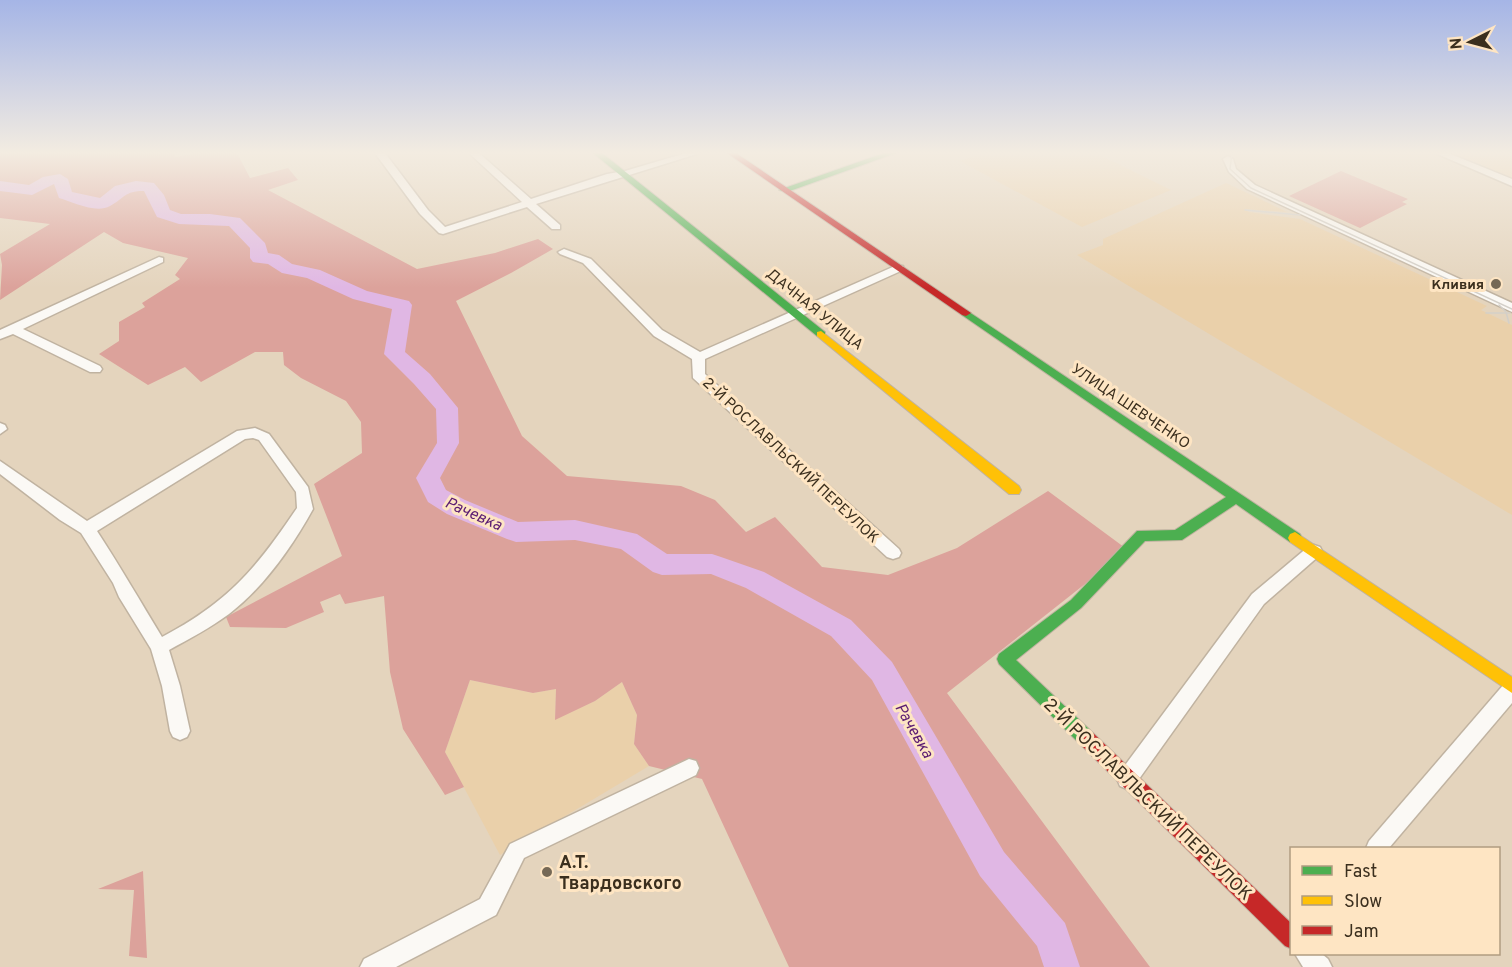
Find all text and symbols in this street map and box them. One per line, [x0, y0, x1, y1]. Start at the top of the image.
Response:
north arrow [1440, 12, 1500, 72]
text: N [1447, 37, 1468, 50]
street label: ДАЧНАЯ УЛИЦА [762, 265, 866, 355]
place label: Кливия [1431, 277, 1484, 294]
marker: Кливия [1489, 277, 1503, 291]
street label: УЛИЦА ШЕВЧЕНКО [1067, 360, 1193, 454]
street label: 2-Й РОСЛАВЛЬСКИЙ ПЕРЕУЛОК [698, 373, 884, 548]
water label: Рачевка [442, 493, 505, 537]
street label: 2-Й РОСЛАВЛЬСКИЙ ПЕРЕУЛОК [1038, 693, 1258, 906]
water label: Рачевка [890, 700, 937, 763]
legend [1290, 847, 1500, 955]
place label: А.Т. Твардовского [559, 852, 682, 896]
text: Fast [1344, 861, 1377, 884]
marker: А.Т. Твардовского [540, 865, 554, 879]
text: Slow [1344, 891, 1382, 914]
text: Jam [1344, 921, 1379, 944]

